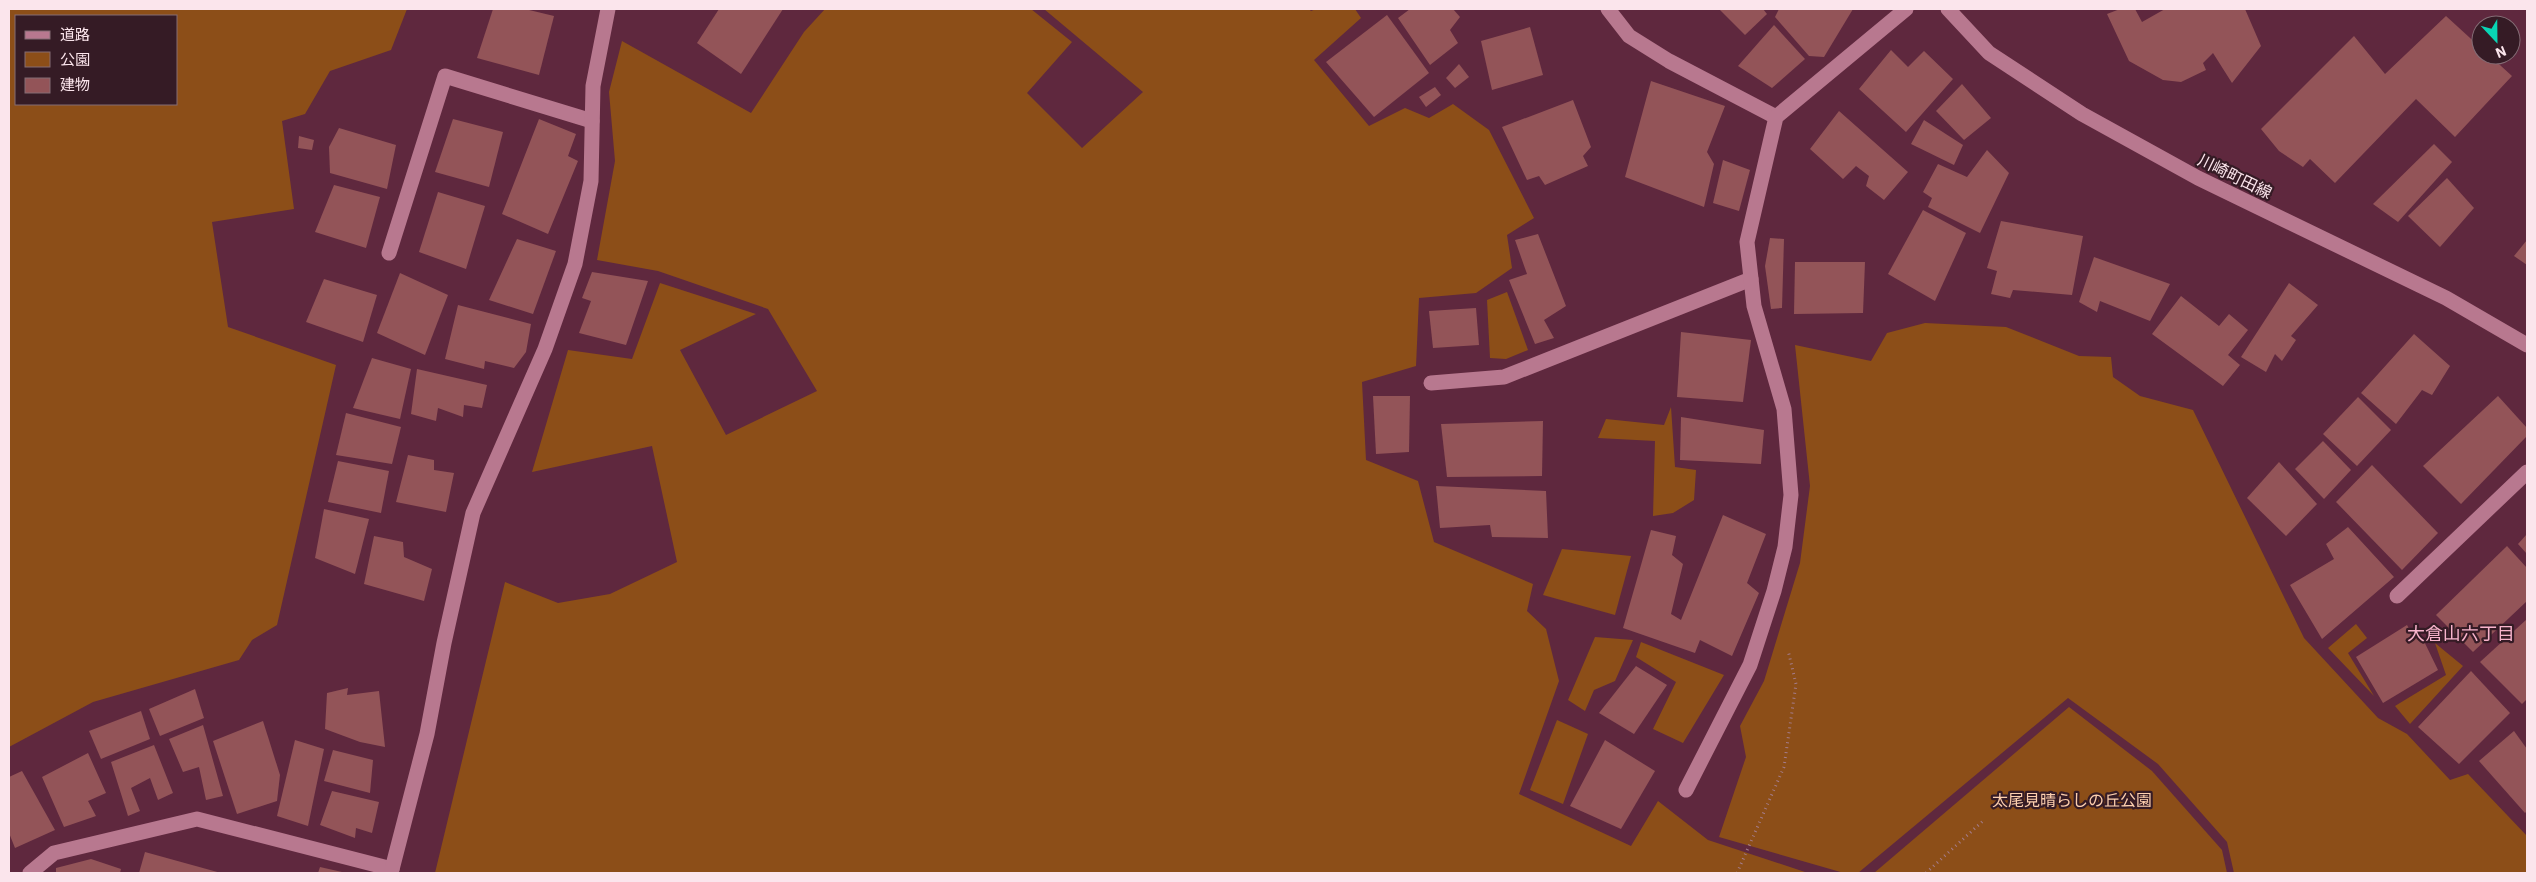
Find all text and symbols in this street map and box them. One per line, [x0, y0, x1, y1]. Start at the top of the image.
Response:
legend [15, 15, 178, 105]
north arrow [2471, 15, 2521, 65]
text: 道路 [60, 25, 90, 44]
text: N [2493, 42, 2509, 62]
text: 公園 [60, 50, 90, 69]
text: 建物 [60, 75, 90, 94]
street label: 川崎町田線 [2195, 149, 2275, 203]
district label: 大倉山六丁目 [2407, 622, 2515, 645]
park label: 太尾見晴らしの丘公園 [1992, 790, 2152, 810]

